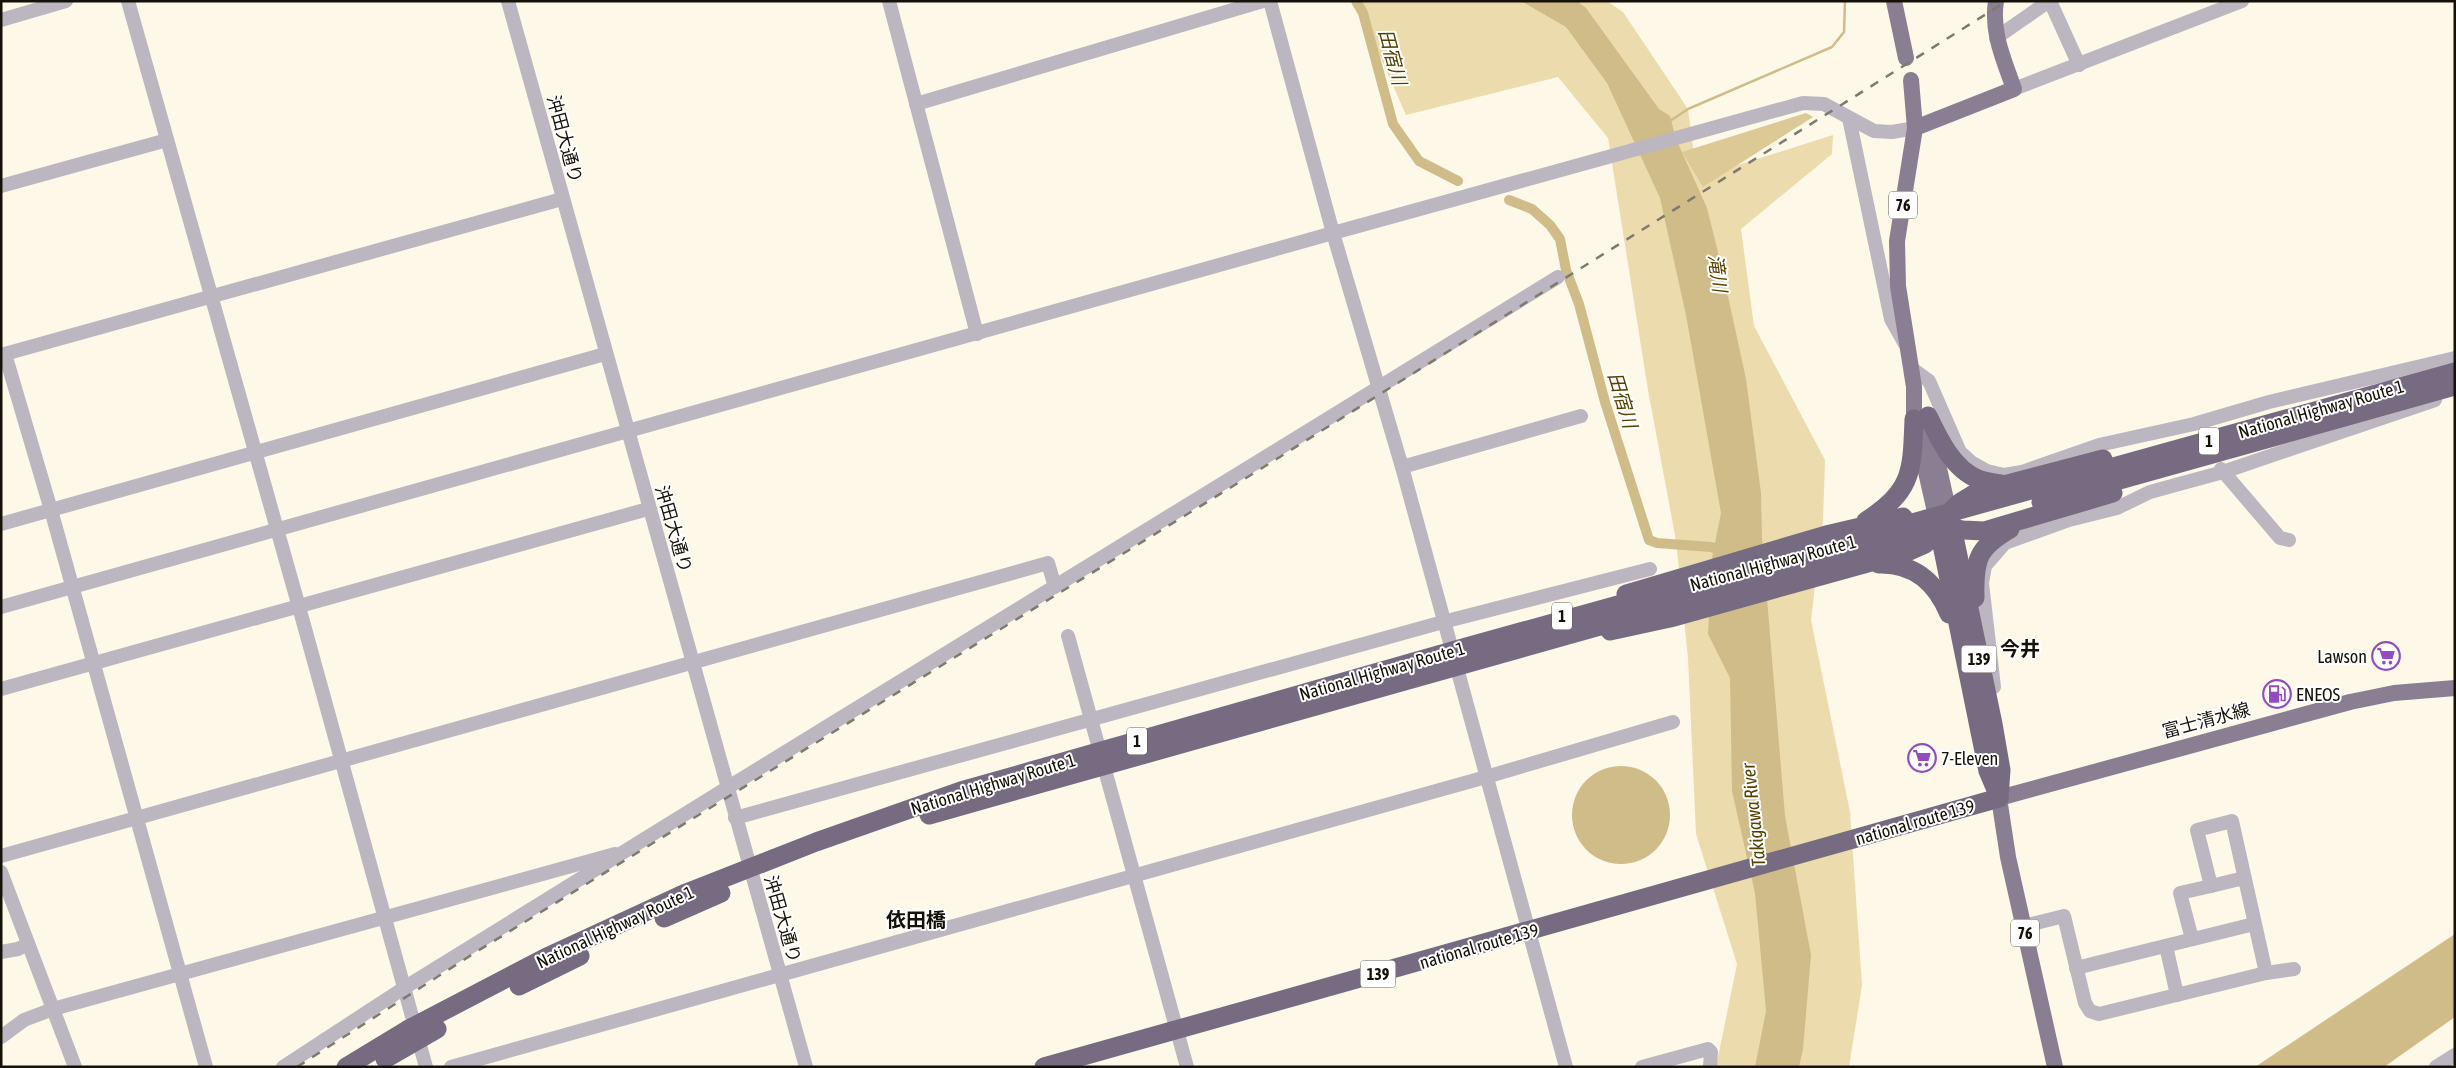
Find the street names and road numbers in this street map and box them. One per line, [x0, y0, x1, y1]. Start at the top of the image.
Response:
street label: 沖田大通り [543, 93, 587, 185]
road number: 76 [1889, 192, 1917, 218]
street label: National Highway Route 1 [2236, 375, 2406, 443]
road number: 1 [2199, 428, 2219, 454]
street label: 沖田大通り [652, 483, 696, 575]
street label: National Highway Route 1 [1688, 531, 1858, 595]
road number: 1 [1552, 602, 1572, 630]
street label: National Highway Route 1 [1297, 637, 1467, 705]
road number: 139 [1962, 646, 1996, 672]
street label: 富士清水線 [2160, 698, 2252, 742]
road number: 1 [1127, 728, 1147, 754]
street label: National Highway Route 1 [908, 749, 1078, 819]
street label: national route 139 [1853, 795, 1977, 849]
street label: 沖田大通り [761, 873, 805, 965]
street label: National Highway Route 1 [533, 881, 697, 973]
street label: national route 139 [1417, 919, 1541, 973]
road number: 76 [2011, 920, 2039, 946]
road number: 139 [1360, 961, 1396, 988]

